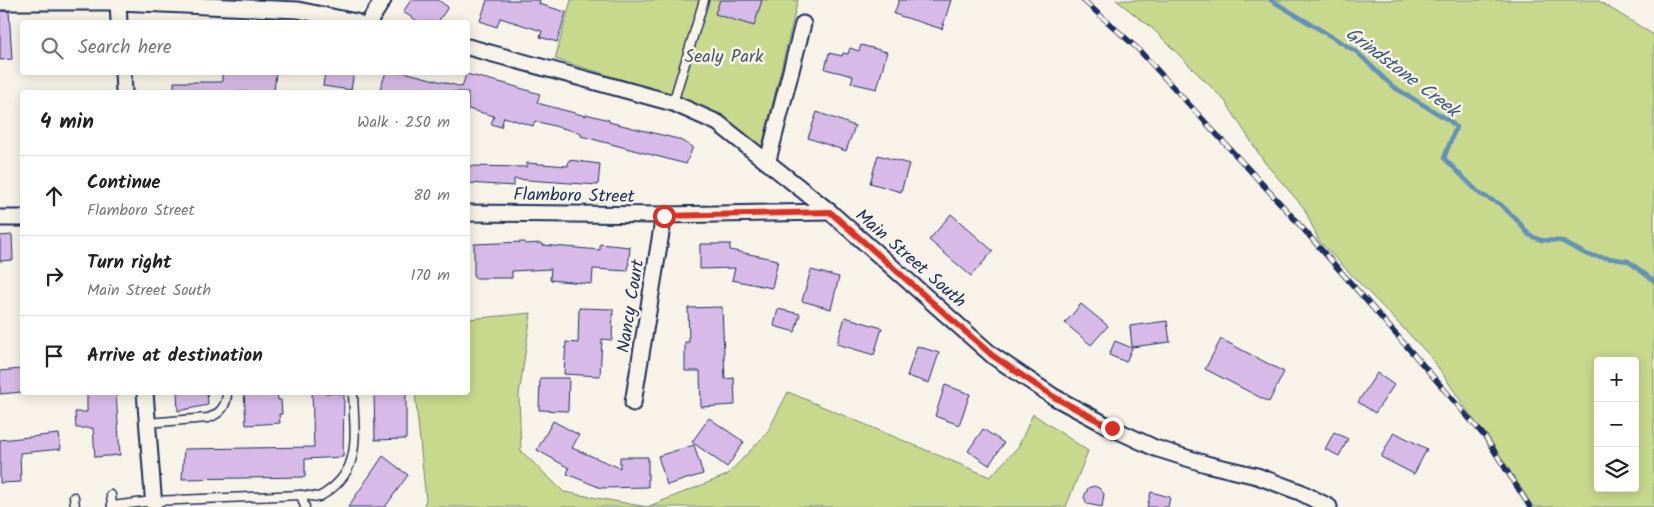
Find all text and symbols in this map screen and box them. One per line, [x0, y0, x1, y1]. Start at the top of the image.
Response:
search box [20, 20, 470, 75]
water label: Grindstone Creek [1338, 20, 1468, 127]
text: Search here [78, 33, 172, 63]
icon: search [38, 34, 66, 62]
park label: Sealy Park [685, 43, 764, 72]
text: 4 min [40, 106, 94, 139]
text: Walk · 250 m [357, 110, 450, 135]
text: Continue [87, 168, 160, 198]
street label: Flamboro Street [513, 181, 636, 212]
icon: ahead [40, 182, 68, 210]
text: 80 m [413, 183, 450, 208]
text: Flamboro Street [87, 198, 195, 223]
street label: Main Street South [848, 202, 972, 316]
route start [653, 205, 676, 228]
text: Turn right [87, 248, 172, 278]
street label: Nancy Court [610, 256, 653, 355]
icon: right [40, 262, 68, 290]
text: 170 m [410, 263, 450, 288]
text: Main Street South [87, 278, 211, 303]
text: Arrive at destination [87, 341, 263, 371]
icon: arrive [40, 342, 68, 370]
map controls [1594, 357, 1639, 492]
button: + [1594, 357, 1639, 402]
button: − [1594, 402, 1639, 447]
route end [1101, 417, 1124, 440]
button: layers [1594, 447, 1639, 492]

